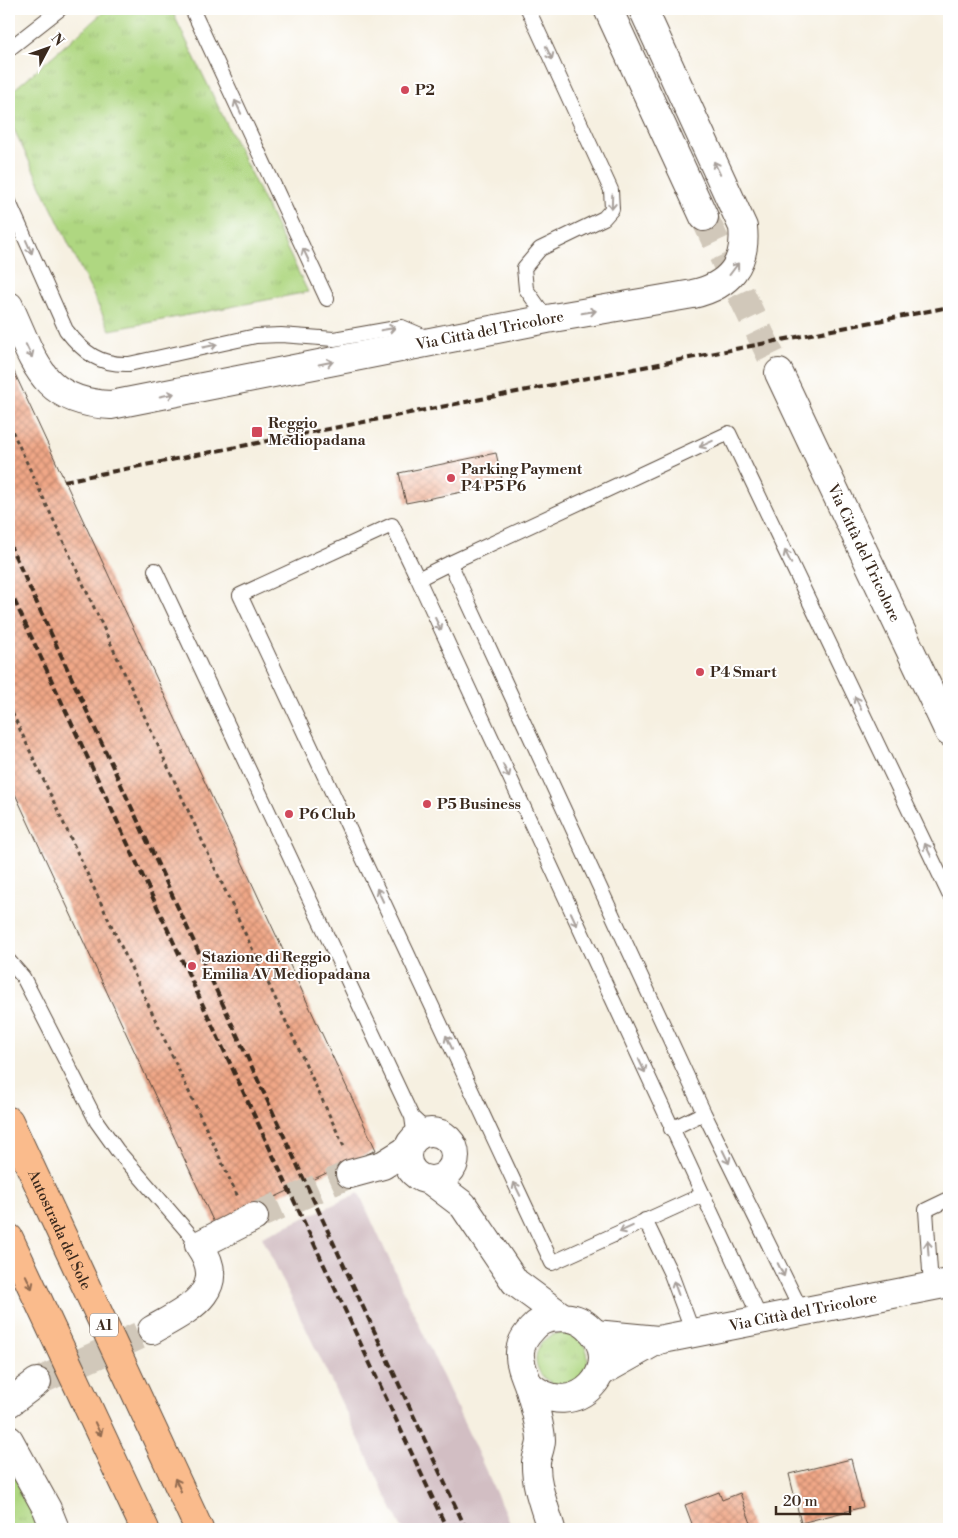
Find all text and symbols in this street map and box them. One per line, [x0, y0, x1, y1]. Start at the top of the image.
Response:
north arrow [22, 22, 72, 72]
text: N [47, 30, 67, 50]
one-way arrow [544, 45, 554, 60]
place label: P2 [415, 81, 435, 100]
marker: P2 [399, 84, 411, 96]
one-way arrow [232, 100, 242, 115]
one-way arrow [712, 161, 721, 176]
one-way arrow [607, 193, 617, 209]
one-way arrow [24, 239, 34, 254]
one-way arrow [301, 248, 311, 263]
one-way arrow [728, 263, 739, 276]
one-way arrow [580, 306, 596, 316]
street label: Via Città del Tricolore [413, 307, 565, 355]
one-way arrow [379, 324, 395, 333]
one-way arrow [202, 341, 218, 350]
one-way arrow [25, 343, 35, 358]
one-way arrow [318, 358, 334, 368]
one-way arrow [158, 389, 174, 399]
place label: Reggio Mediopadana [268, 414, 366, 450]
marker: Reggio Mediopadana [250, 425, 264, 439]
one-way arrow [698, 439, 713, 449]
place label: Parking Payment P4 P5 P6 [461, 460, 583, 496]
marker: Parking Payment P4 P5 P6 [445, 472, 457, 484]
street label: Via Città del Tricolore [823, 480, 904, 625]
one-way arrow [783, 550, 792, 565]
one-way arrow [433, 616, 443, 631]
place label: P4 Smart [710, 663, 777, 682]
marker: P4 Smart [694, 666, 706, 678]
one-way arrow [853, 696, 863, 711]
one-way arrow [502, 763, 511, 778]
place label: P5 Business [437, 795, 521, 814]
marker: P5 Business [421, 798, 433, 810]
place label: P6 Club [299, 805, 356, 824]
marker: P6 Club [283, 808, 295, 820]
one-way arrow [923, 843, 932, 858]
one-way arrow [375, 888, 384, 903]
one-way arrow [570, 911, 579, 926]
place label: Stazione di Reggio Emilia AV Mediopadana [202, 948, 371, 984]
marker: Stazione di Reggio Emilia AV Mediopadana [186, 960, 198, 972]
one-way arrow [444, 1035, 454, 1050]
one-way arrow [638, 1058, 647, 1073]
one-way arrow [722, 1149, 731, 1164]
street label: Autostrada del Sole [23, 1166, 95, 1293]
one-way arrow [512, 1182, 522, 1197]
one-way arrow [618, 1225, 633, 1235]
one-way arrow [924, 1240, 933, 1256]
one-way arrow [776, 1263, 786, 1278]
one-way arrow [25, 1274, 35, 1289]
one-way arrow [671, 1280, 680, 1296]
street label: Via Città del Tricolore [726, 1288, 879, 1336]
road number: A1 [90, 1314, 118, 1336]
one-way arrow [94, 1421, 103, 1436]
one-way arrow [173, 1478, 183, 1493]
scale bar [776, 1483, 849, 1515]
text: 20 m [783, 1492, 818, 1511]

